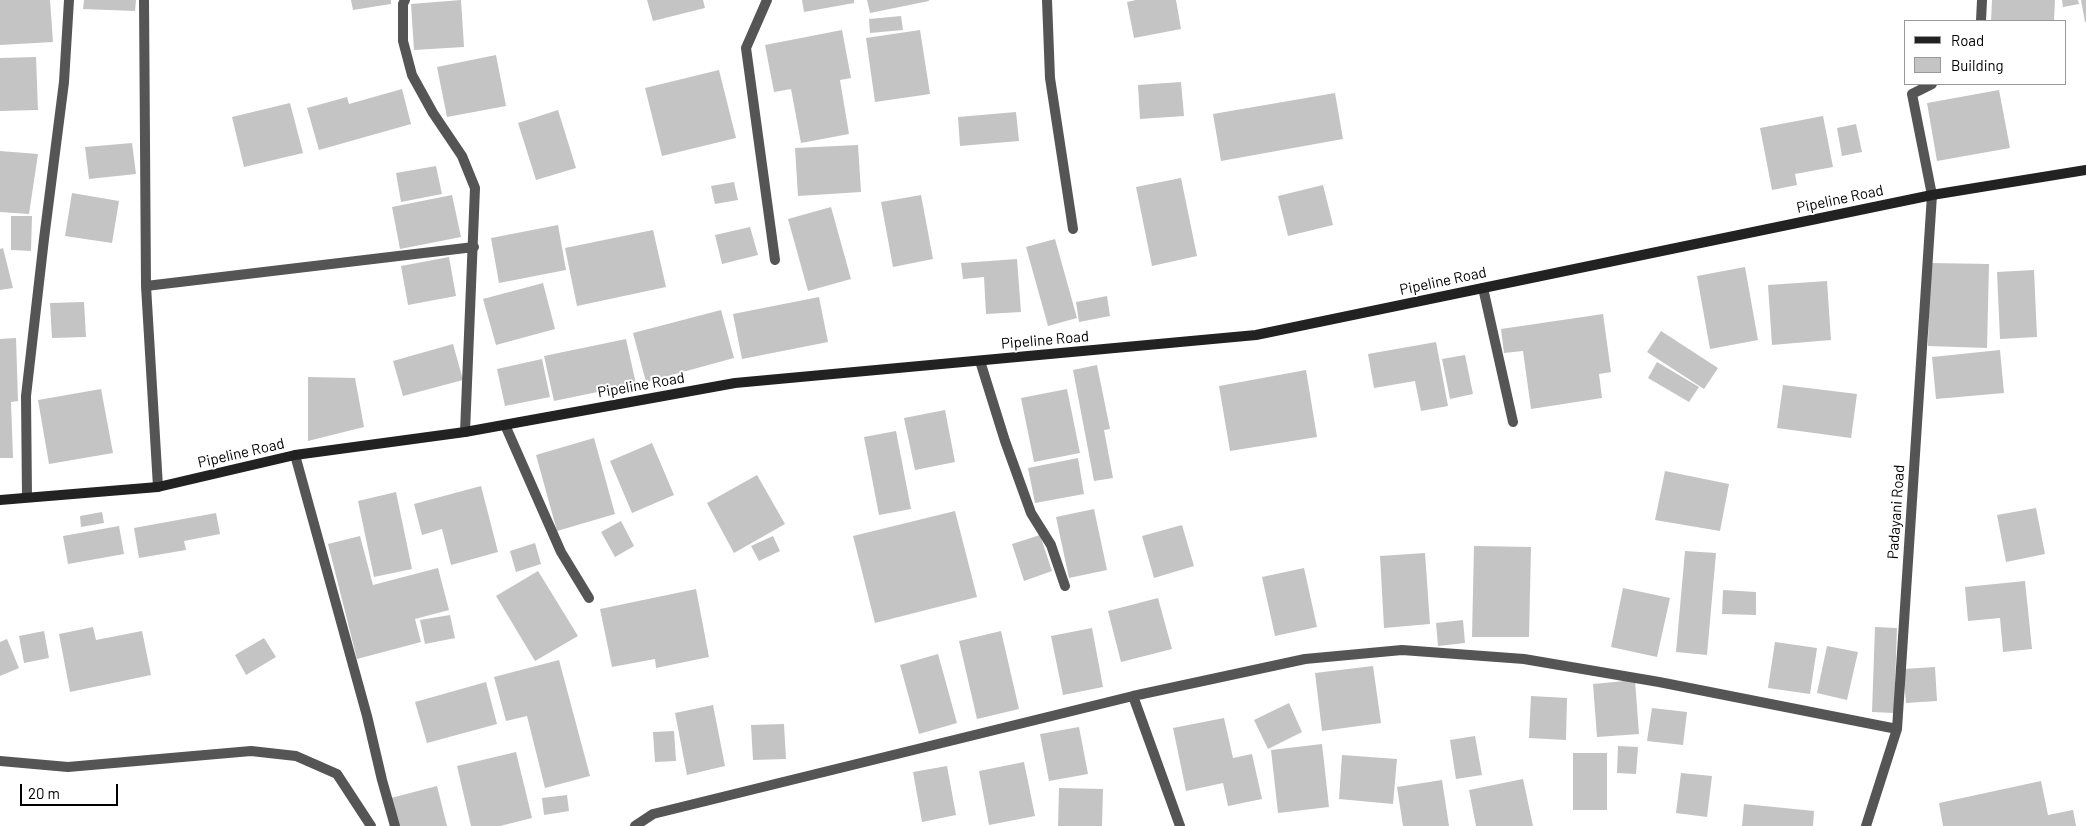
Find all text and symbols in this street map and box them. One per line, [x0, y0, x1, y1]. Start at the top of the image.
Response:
legend [1904, 20, 2066, 85]
text: Road [1951, 31, 1984, 49]
text: Building [1951, 56, 2004, 74]
street label: Pipeline Road [1795, 181, 1885, 217]
street label: Pipeline Road [1398, 263, 1488, 299]
street label: Pipeline Road [1000, 327, 1090, 353]
street label: Pipeline Road [596, 368, 686, 402]
street label: Pipeline Road [196, 434, 286, 472]
street label: Padayani Road [1884, 464, 1908, 560]
scale bar [22, 774, 120, 806]
text: 20 m [28, 784, 60, 802]

